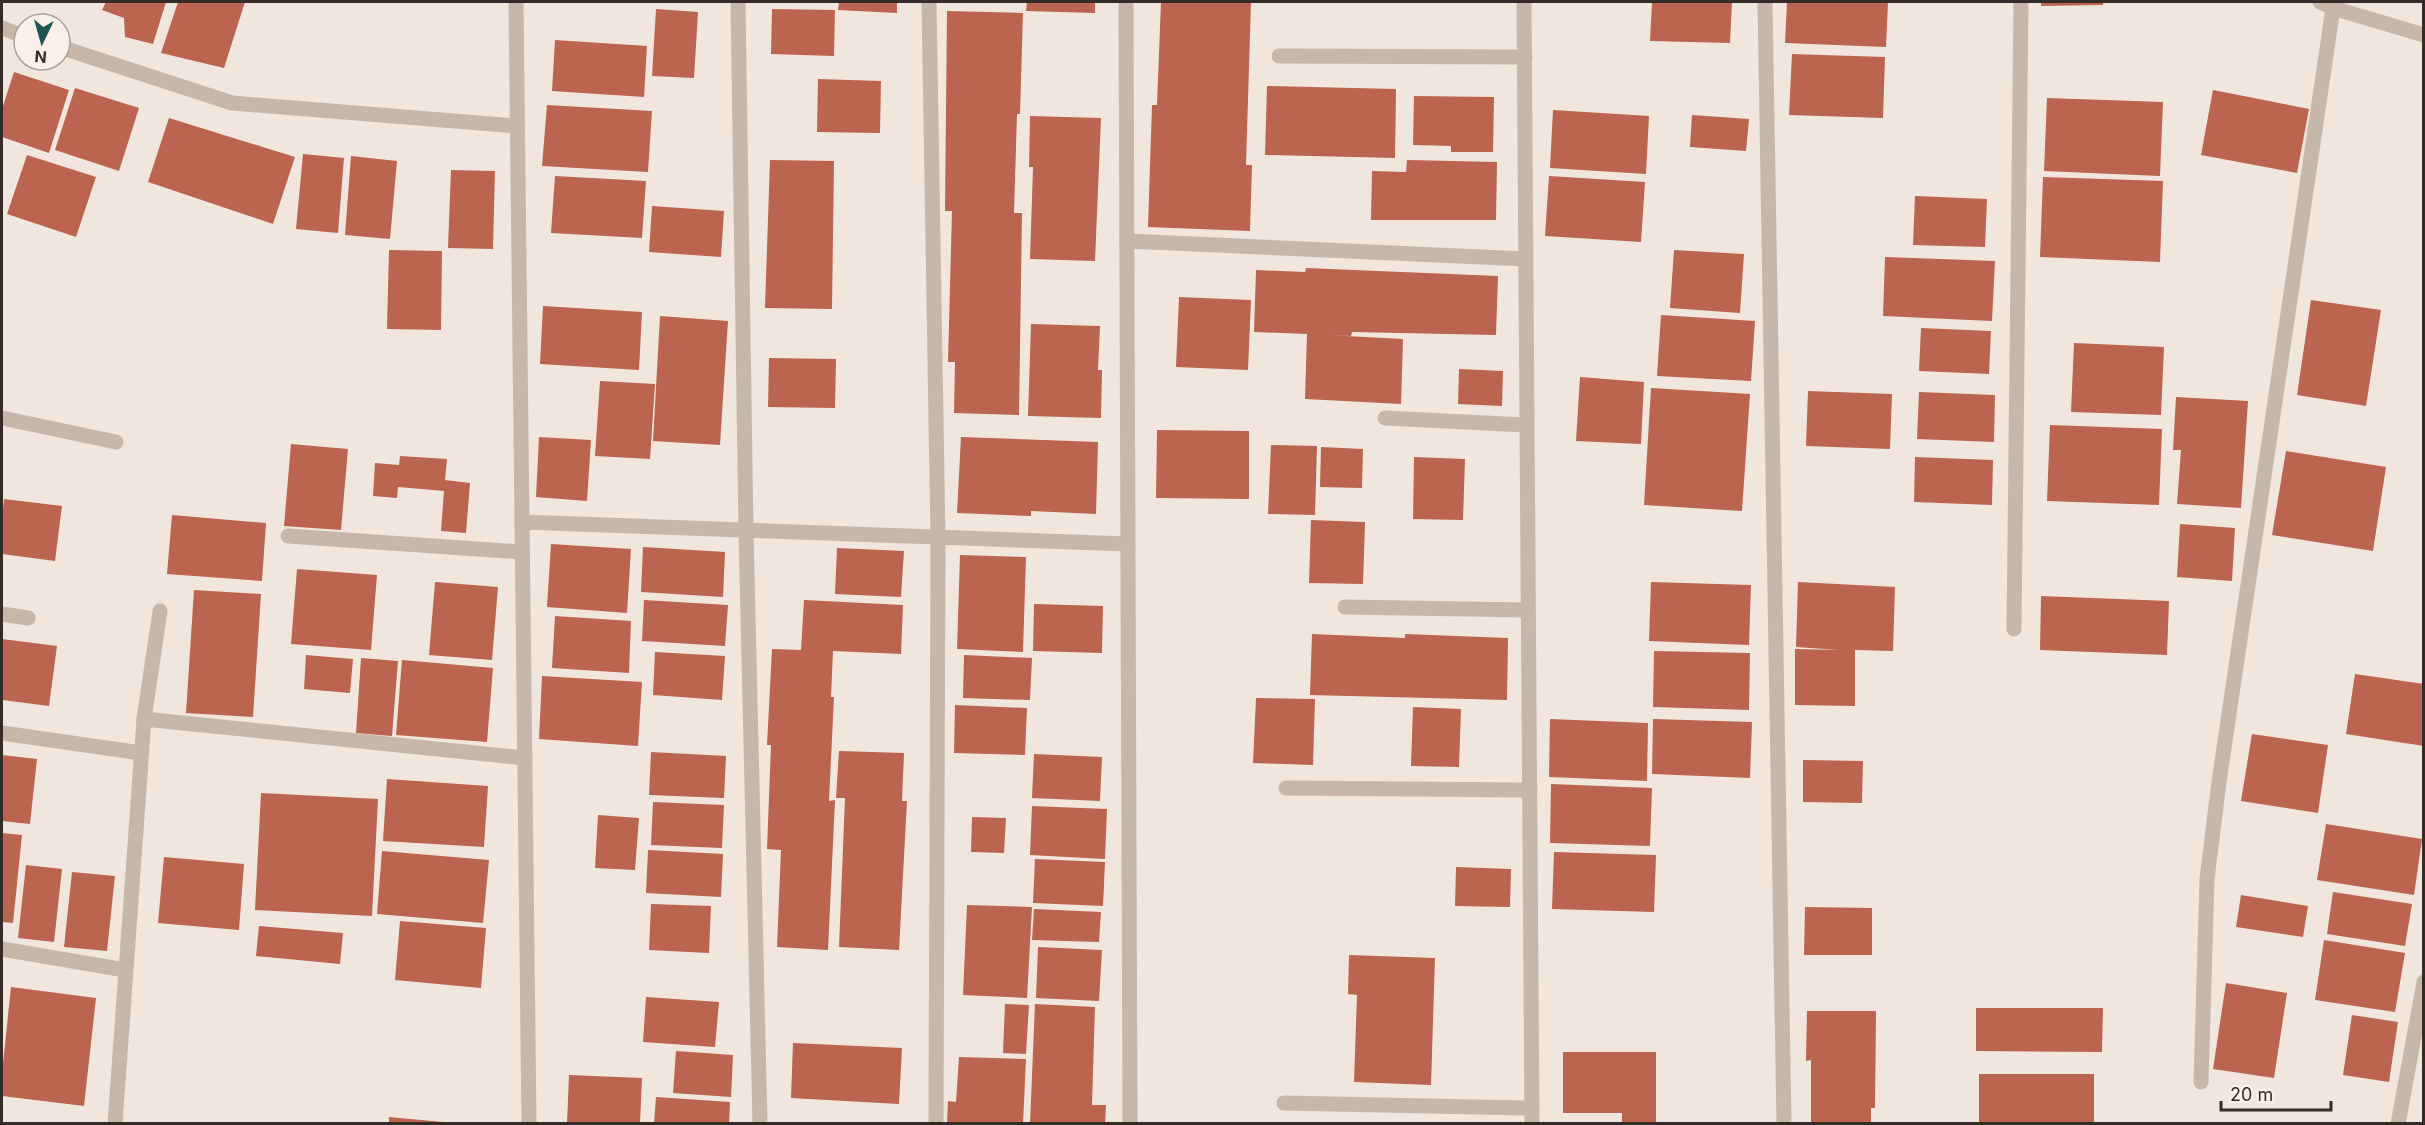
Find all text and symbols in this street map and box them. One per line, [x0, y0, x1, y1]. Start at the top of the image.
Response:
north arrow [12, 12, 72, 72]
text: N [34, 46, 48, 67]
scale bar [2221, 1074, 2330, 1112]
text: 20 m [2230, 1084, 2273, 1105]

